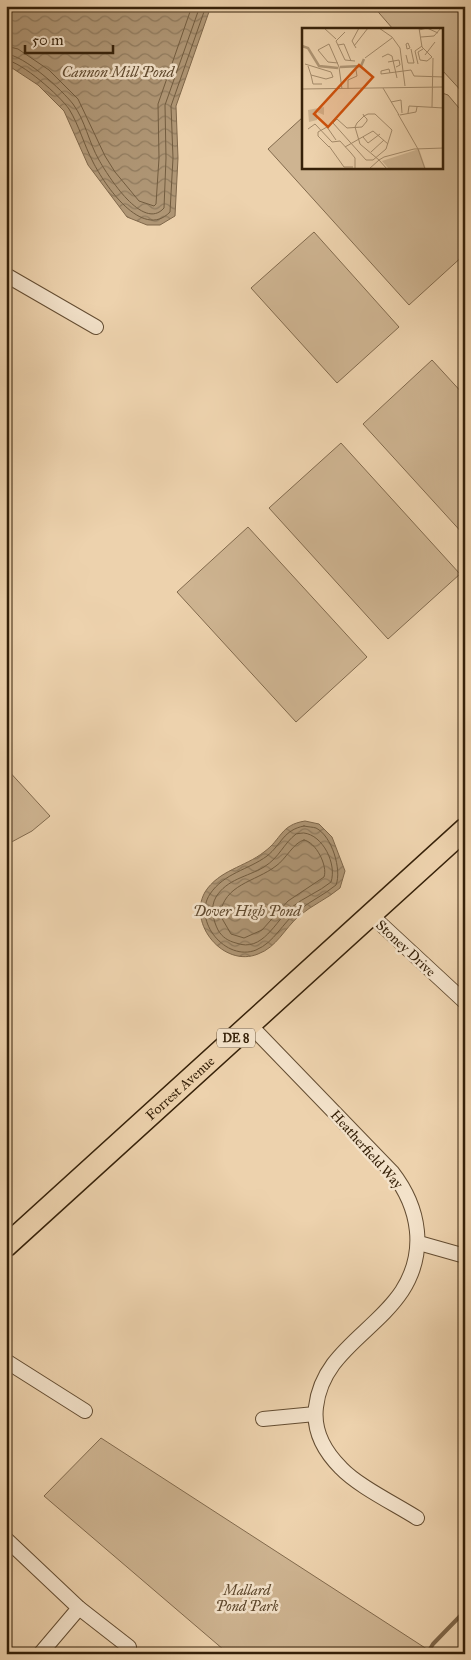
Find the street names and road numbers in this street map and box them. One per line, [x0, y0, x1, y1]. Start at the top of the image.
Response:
street label: Stoney Drive [372, 916, 439, 980]
road number: DE 8 [217, 1028, 255, 1048]
street label: Forrest Avenue [142, 1053, 218, 1124]
street label: Heatherfield Way [327, 1106, 407, 1193]

